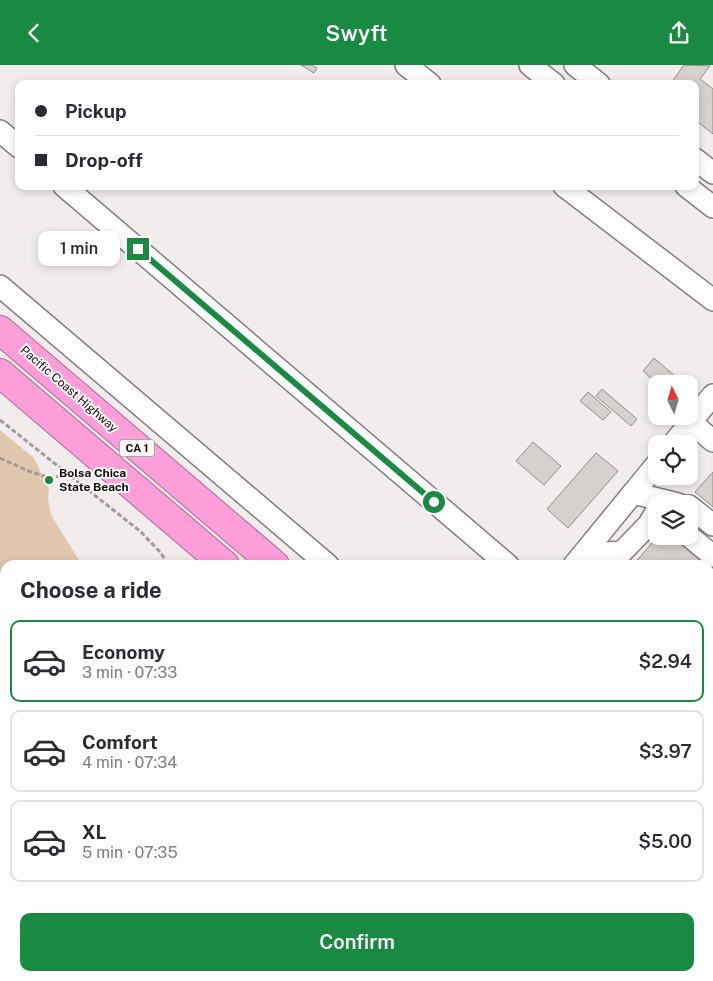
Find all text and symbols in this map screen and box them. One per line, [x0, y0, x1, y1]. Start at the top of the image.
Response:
icon: back [20, 19, 48, 47]
icon: share [665, 19, 693, 47]
text: Swyft [325, 20, 388, 46]
text: Pickup [65, 100, 127, 122]
text: Drop-off [65, 149, 142, 171]
callout: 1 min [38, 231, 120, 267]
route end [127, 238, 149, 260]
text: 1 min [60, 239, 98, 258]
street label: Pacific Coast Highway [18, 343, 121, 435]
north arrow [648, 375, 698, 425]
map controls [648, 375, 698, 545]
button: locate [648, 435, 698, 485]
road number: CA 1 [120, 439, 154, 457]
place label: Bolsa Chica State Beach [59, 466, 129, 494]
marker: Bolsa Chica State Beach [43, 474, 55, 486]
route start [423, 491, 445, 513]
button: layers [648, 495, 698, 545]
text: Choose a ride [20, 577, 162, 603]
icon: car [22, 639, 67, 684]
text: Economy [82, 641, 165, 663]
text: $2.94 [638, 650, 692, 672]
text: 3 min · 07:33 [82, 663, 177, 682]
icon: car [22, 729, 67, 774]
text: Comfort [82, 731, 158, 753]
text: $3.97 [639, 740, 692, 762]
text: 4 min · 07:34 [82, 753, 177, 772]
icon: car [22, 819, 67, 864]
text: XL [82, 821, 107, 843]
text: $5.00 [638, 830, 692, 852]
text: 5 min · 07:35 [82, 843, 178, 862]
button: Confirm [20, 913, 694, 971]

